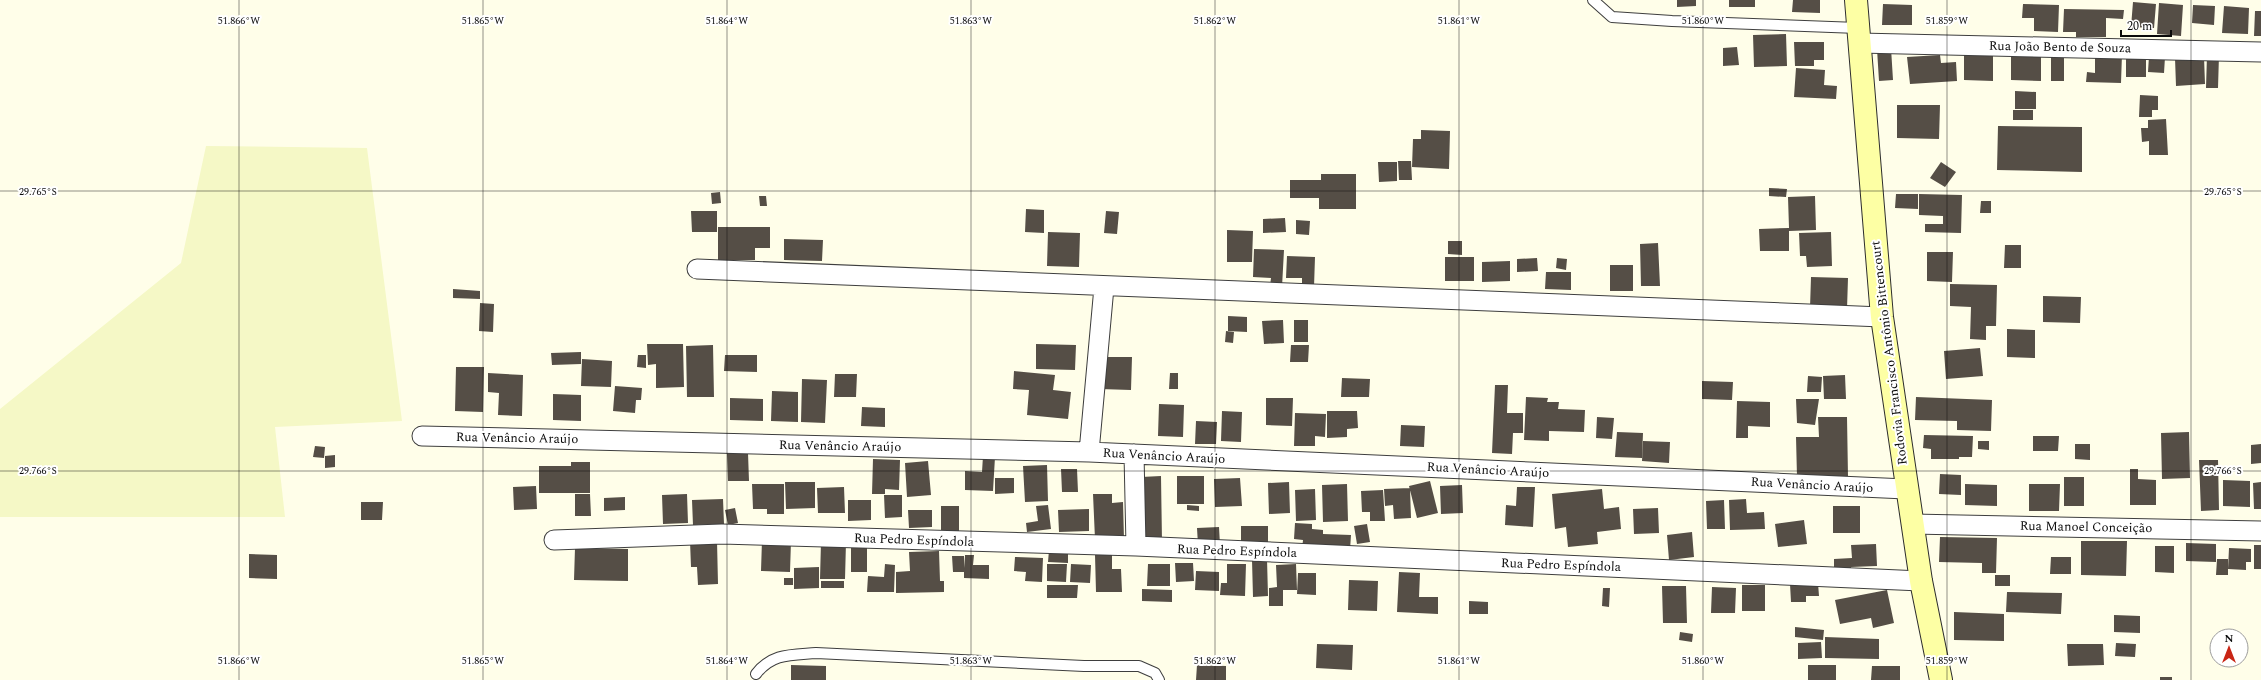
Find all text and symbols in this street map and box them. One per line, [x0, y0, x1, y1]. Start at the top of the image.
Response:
scale bar [2121, 12, 2171, 38]
text: 51.866°W [218, 13, 260, 29]
text: 51.865°W [462, 13, 504, 29]
text: 51.864°W [706, 13, 748, 29]
text: 51.863°W [950, 13, 992, 29]
text: 51.862°W [1194, 13, 1236, 29]
text: 51.861°W [1438, 13, 1480, 29]
text: 51.860°W [1682, 13, 1724, 29]
text: 51.859°W [1926, 13, 1968, 29]
text: 20 m [2127, 17, 2152, 36]
street label: Rua João Bento de Souza [1989, 36, 2132, 58]
text: 29.765°S [19, 184, 57, 200]
text: 29.765°S [2204, 184, 2242, 200]
street label: Rodovia Francisco Antônio Bittencourt [1865, 239, 1913, 466]
street label: Rua Venâncio Araújo [456, 427, 578, 449]
street label: Rua Venâncio Araújo [779, 435, 901, 457]
street label: Rua Venâncio Araújo [1102, 443, 1226, 469]
street label: Rua Venâncio Araújo [1426, 457, 1550, 483]
text: 29.766°S [19, 463, 57, 479]
text: 29.766°S [2204, 463, 2242, 479]
street label: Rua Venâncio Araújo [1750, 472, 1874, 498]
street label: Rua Manoel Conceição [2020, 516, 2152, 538]
street label: Rua Pedro Espíndola [854, 528, 975, 552]
street label: Rua Pedro Espíndola [1177, 539, 1298, 563]
street label: Rua Pedro Espíndola [1501, 553, 1622, 577]
north arrow [2209, 628, 2249, 668]
text: N [2225, 630, 2234, 647]
text: 51.866°W [218, 653, 260, 669]
text: 51.865°W [462, 653, 504, 669]
text: 51.864°W [706, 653, 748, 669]
text: 51.863°W [950, 653, 992, 669]
text: 51.862°W [1194, 653, 1236, 669]
text: 51.861°W [1438, 653, 1480, 669]
text: 51.860°W [1682, 653, 1724, 669]
text: 51.859°W [1926, 653, 1968, 669]

